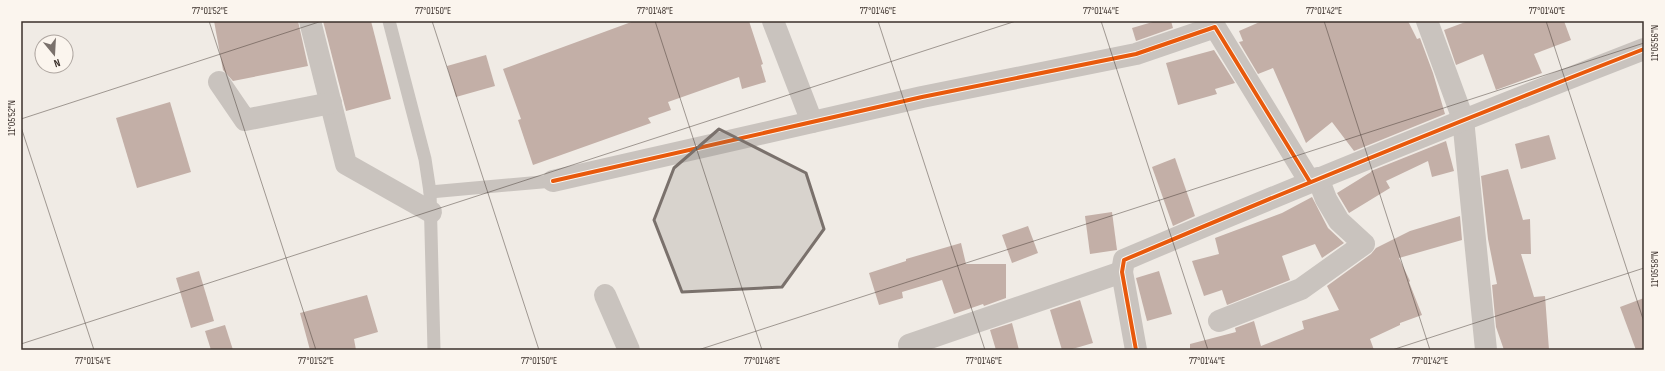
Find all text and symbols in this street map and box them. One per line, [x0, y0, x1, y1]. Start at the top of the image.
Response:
text: 77°01'52"E [192, 5, 228, 17]
text: 77°01'50"E [415, 5, 451, 17]
text: 77°01'48"E [637, 5, 673, 17]
text: 77°01'46"E [860, 5, 896, 17]
text: 77°01'44"E [1083, 5, 1119, 17]
text: 77°01'42"E [1306, 5, 1342, 17]
text: 77°01'40"E [1529, 5, 1565, 17]
text: 11°05'56"N [1649, 25, 1661, 61]
north arrow [34, 34, 74, 74]
text: N [52, 56, 62, 70]
text: 11°05'52"N [6, 100, 18, 136]
text: 11°05'58"N [1649, 251, 1661, 287]
text: 77°01'54"E [75, 355, 111, 367]
text: 77°01'52"E [298, 355, 334, 367]
text: 77°01'50"E [521, 355, 557, 367]
text: 77°01'48"E [744, 355, 780, 367]
text: 77°01'46"E [966, 355, 1002, 367]
text: 77°01'44"E [1189, 355, 1225, 367]
text: 77°01'42"E [1412, 355, 1448, 367]

